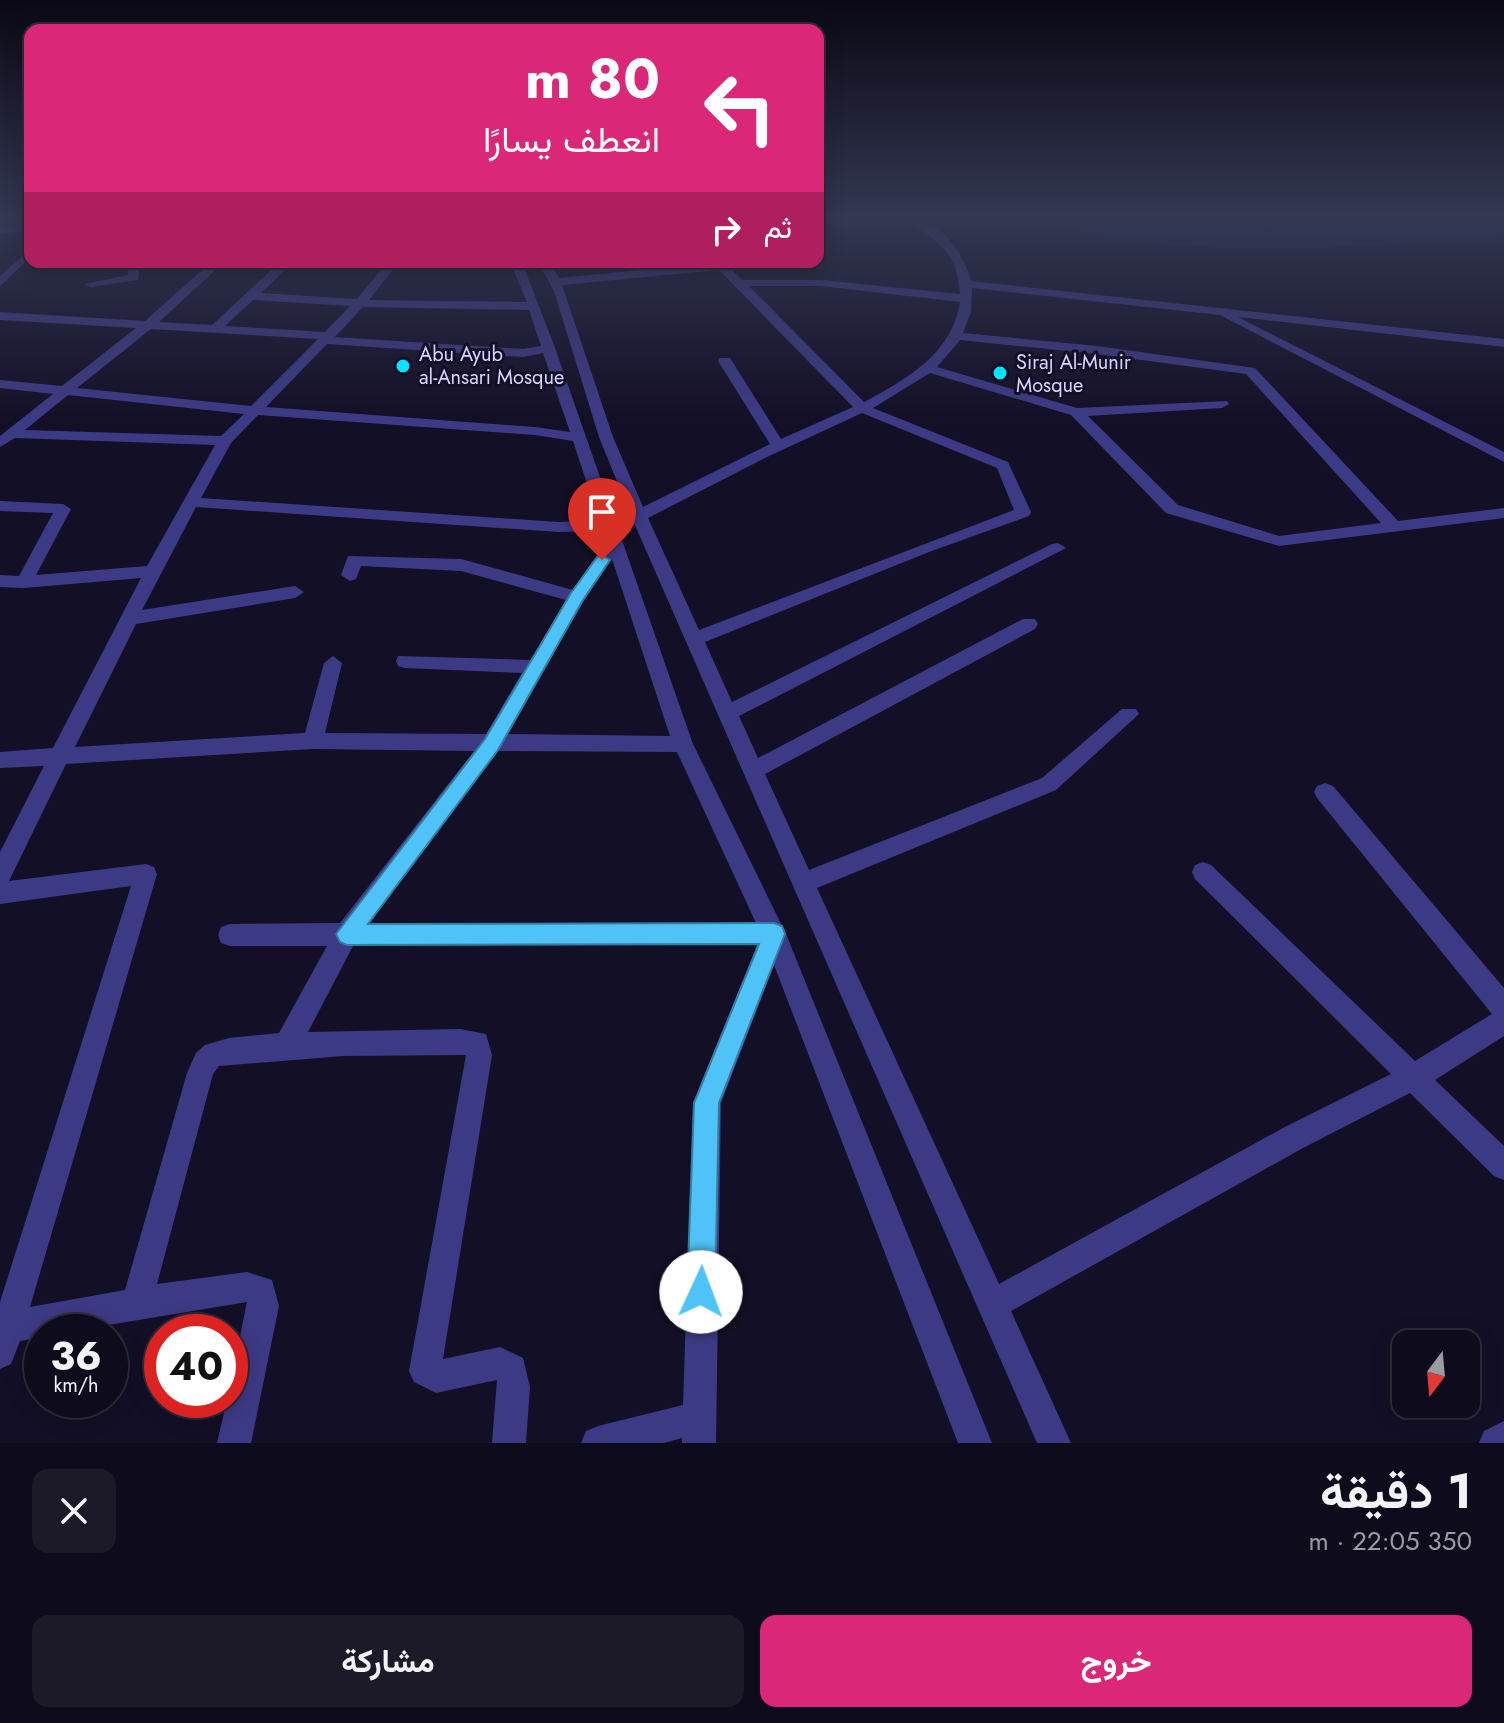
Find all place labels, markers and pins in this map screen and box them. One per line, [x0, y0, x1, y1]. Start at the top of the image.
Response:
place label: Abu Ayub al-Ansari Mosque [419, 340, 564, 392]
place label: Siraj Al-Munir Mosque [1016, 348, 1131, 400]
marker: Abu Ayub al-Ansari Mosque [394, 357, 412, 375]
marker: Siraj Al-Munir Mosque [991, 364, 1009, 382]
pin [568, 478, 636, 560]

